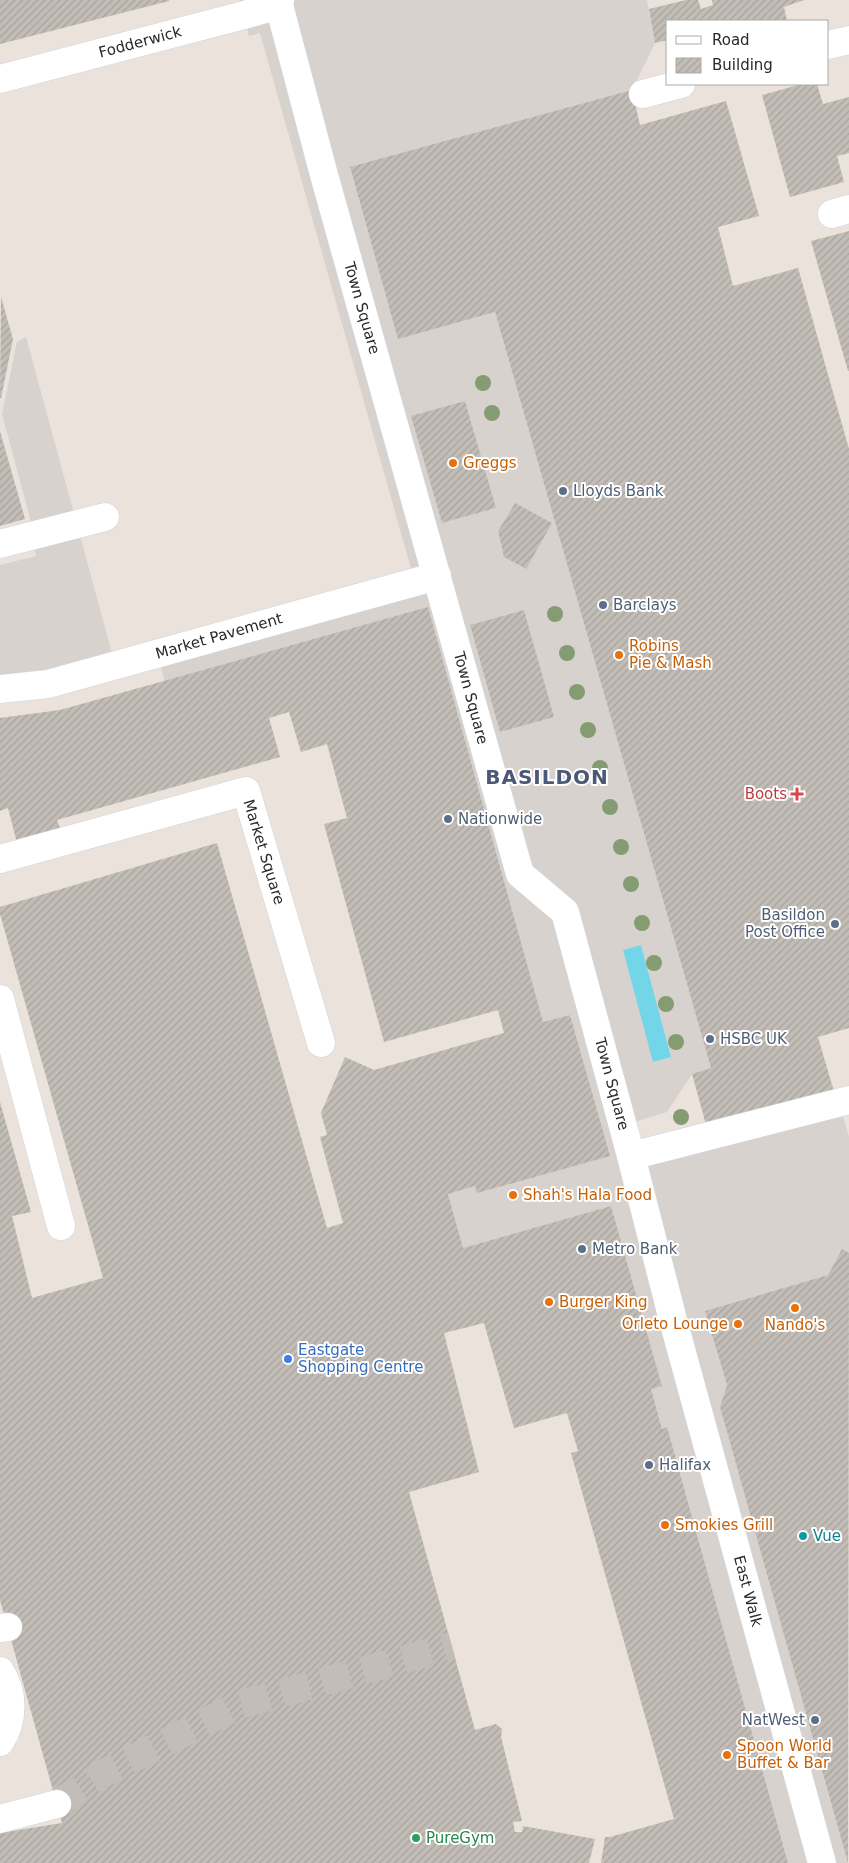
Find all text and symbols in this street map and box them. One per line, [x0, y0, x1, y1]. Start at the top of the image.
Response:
legend [666, 20, 829, 85]
street label: Fodderwick [97, 22, 184, 62]
text: Road [712, 31, 750, 49]
text: Building [712, 56, 773, 74]
street label: Town Square [340, 259, 384, 356]
place label: Greggs [463, 454, 517, 472]
marker: Greggs [447, 457, 459, 469]
place label: Lloyds Bank [573, 482, 664, 500]
marker: Lloyds Bank [557, 485, 569, 497]
place label: Barclays [613, 596, 677, 614]
marker: Barclays [597, 599, 609, 611]
street label: Market Pavement [153, 609, 285, 663]
place label: Robins Pie & Mash [629, 637, 712, 672]
street label: Town Square [450, 649, 492, 746]
marker: Robins Pie & Mash [613, 649, 625, 661]
district label: BASILDON [485, 765, 609, 789]
place label: Boots [745, 785, 787, 803]
marker: Boots [791, 788, 803, 800]
street label: Market Square [239, 797, 289, 907]
place label: Nationwide [458, 810, 542, 828]
marker: Nationwide [442, 813, 454, 825]
place label: Basildon Post Office [745, 906, 825, 941]
marker: Basildon Post Office [829, 918, 841, 930]
place label: HSBC UK [720, 1030, 788, 1048]
marker: HSBC UK [704, 1033, 716, 1045]
street label: Town Square [591, 1035, 633, 1132]
place label: Shah's Hala Food [523, 1186, 652, 1204]
marker: Shah's Hala Food [507, 1189, 519, 1201]
place label: Metro Bank [592, 1240, 678, 1258]
marker: Metro Bank [576, 1243, 588, 1255]
place label: Burger King [559, 1293, 647, 1311]
marker: Burger King [543, 1296, 555, 1308]
marker: Nando's [789, 1302, 801, 1314]
place label: Orleto Lounge [622, 1315, 728, 1333]
place label: Nando's [765, 1316, 825, 1334]
marker: Orleto Lounge [732, 1318, 744, 1330]
place label: Eastgate Shopping Centre [298, 1341, 423, 1376]
marker: Eastgate Shopping Centre [282, 1353, 294, 1365]
place label: Halifax [659, 1456, 711, 1474]
marker: Halifax [643, 1459, 655, 1471]
place label: Smokies Grill [675, 1516, 773, 1534]
marker: Smokies Grill [659, 1519, 671, 1531]
place label: Vue [813, 1527, 841, 1545]
marker: Vue [797, 1530, 809, 1542]
street label: East Walk [730, 1553, 766, 1629]
place label: NatWest [742, 1711, 805, 1729]
marker: NatWest [809, 1714, 821, 1726]
place label: Spoon World Buffet & Bar [737, 1737, 832, 1772]
marker: Spoon World Buffet & Bar [721, 1749, 733, 1761]
place label: PureGym [426, 1829, 494, 1847]
marker: PureGym [410, 1832, 422, 1844]

